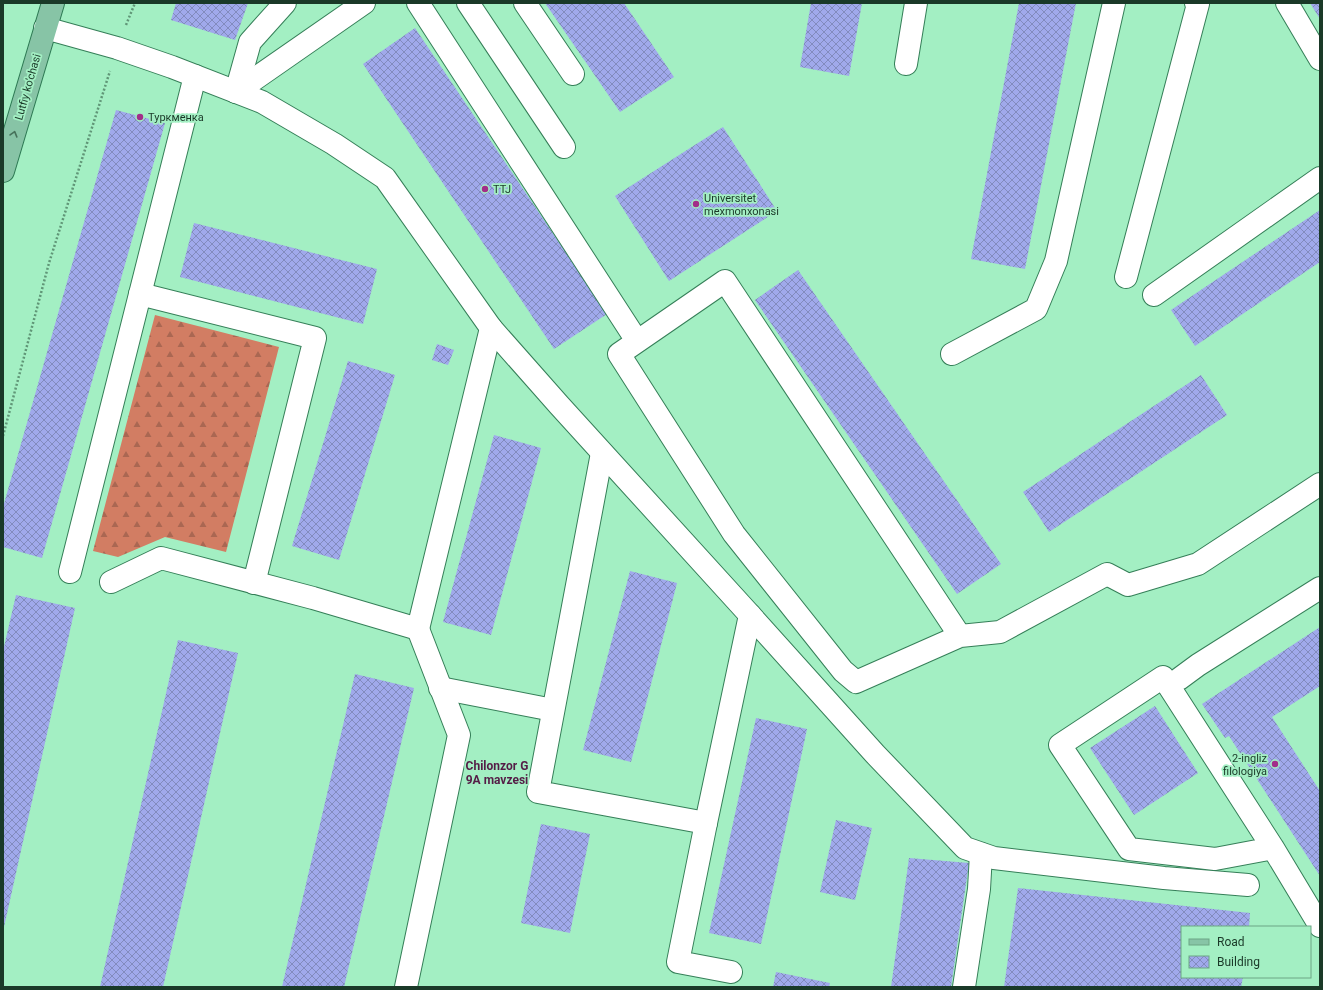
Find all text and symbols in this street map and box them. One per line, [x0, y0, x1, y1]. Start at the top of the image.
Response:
street label: Lutfiy ko'chasi [12, 52, 44, 122]
place label: Туркменка [148, 111, 204, 124]
marker: Туркменка [135, 112, 145, 122]
one-way arrow [9, 130, 18, 137]
place label: TTJ [493, 183, 511, 196]
marker: TTJ [480, 184, 490, 194]
place label: Universitet mexmonxonasi [704, 192, 779, 218]
marker: Universitet mexmonxonasi [691, 199, 701, 209]
place label: 2-ingliz filologiya [1223, 752, 1268, 778]
district label: Chilonzor G 9A mavzesi [466, 759, 528, 787]
marker: 2-ingliz filologiya [1270, 759, 1280, 769]
legend [1181, 926, 1311, 978]
text: Road [1217, 935, 1245, 949]
text: Building [1217, 955, 1260, 969]

